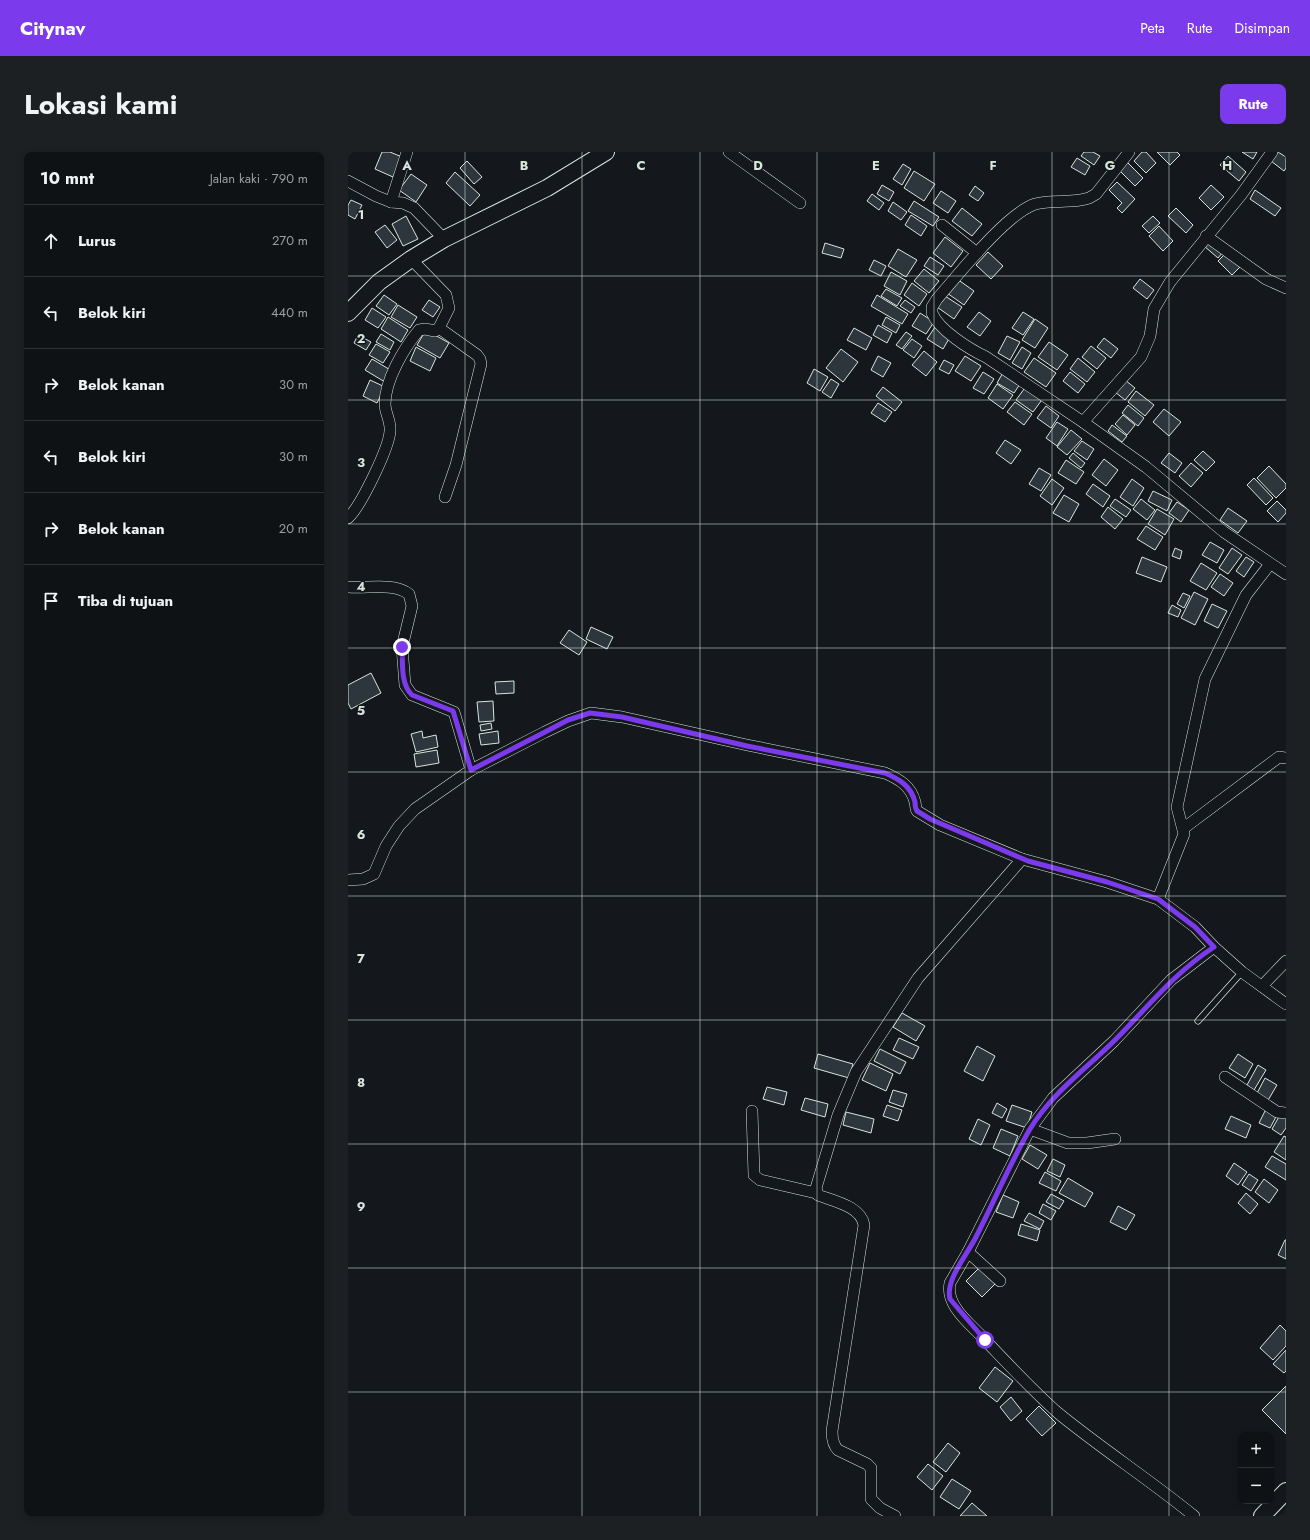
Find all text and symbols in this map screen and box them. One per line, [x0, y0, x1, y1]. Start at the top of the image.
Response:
text: Citynav [20, 15, 86, 42]
text: Peta [1140, 18, 1165, 38]
text: Rute [1187, 18, 1213, 38]
text: Disimpan [1235, 18, 1290, 38]
text: Lokasi kami [24, 84, 177, 125]
button: Rute [1220, 84, 1286, 124]
text: A [401, 156, 412, 175]
text: B [520, 156, 529, 175]
text: C [636, 156, 646, 175]
text: D [753, 156, 763, 175]
text: E [872, 156, 880, 175]
text: F [989, 156, 997, 175]
text: G [1105, 156, 1116, 175]
text: H [1222, 156, 1232, 175]
text: 10 mnt [40, 166, 94, 190]
text: Jalan kaki · 790 m [210, 169, 308, 188]
text: 1 [358, 205, 364, 224]
icon: ahead [40, 230, 62, 252]
text: Lurus [78, 230, 116, 252]
text: 270 m [272, 231, 308, 250]
icon: left [40, 302, 62, 324]
text: Belok kiri [78, 302, 146, 324]
text: 440 m [271, 303, 308, 322]
text: 2 [357, 329, 365, 348]
icon: right [40, 374, 62, 396]
text: Belok kanan [78, 374, 165, 396]
text: 30 m [279, 375, 308, 394]
icon: left [40, 446, 62, 468]
text: Belok kiri [78, 446, 146, 468]
text: 30 m [279, 447, 308, 466]
text: 3 [357, 453, 365, 472]
icon: right [40, 518, 62, 540]
text: Belok kanan [78, 518, 165, 540]
text: 20 m [279, 519, 308, 538]
text: 4 [356, 577, 366, 596]
icon: arrive [40, 590, 62, 612]
text: Tiba di tujuan [78, 590, 173, 612]
route end [393, 638, 411, 656]
text: 5 [357, 701, 365, 720]
text: 6 [357, 825, 366, 844]
text: 7 [357, 949, 365, 968]
text: 8 [357, 1073, 365, 1092]
text: 9 [357, 1197, 366, 1216]
route start [976, 1331, 994, 1349]
map controls [1238, 1432, 1274, 1504]
button: + [1238, 1432, 1274, 1468]
button: − [1238, 1468, 1274, 1504]

